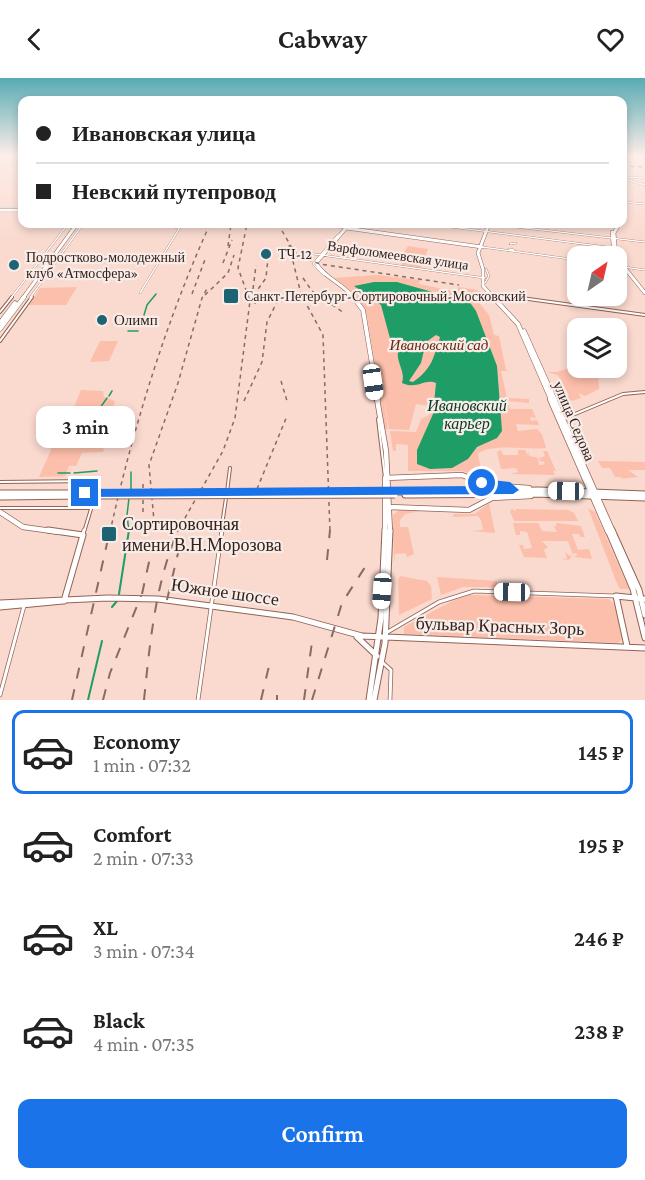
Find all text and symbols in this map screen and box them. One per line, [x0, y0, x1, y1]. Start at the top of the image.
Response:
icon: back [18, 23, 51, 56]
icon: heart [594, 23, 627, 56]
text: Cabway [278, 24, 367, 54]
text: Ивановская улица [72, 121, 256, 146]
text: Невский путепровод [72, 179, 276, 204]
street label: Варфоломеевская улица [326, 237, 471, 273]
place label: ТЧ-12 [278, 246, 312, 262]
north arrow [567, 246, 627, 306]
map controls [567, 246, 627, 378]
marker: ТЧ-12 [259, 247, 273, 261]
place label: Подростково-молодежный клуб «Атмосфера» [26, 249, 185, 281]
marker: Подростково-молодежный клуб «Атмосфера» [7, 258, 21, 272]
marker: Санкт-Петербург-Сортировочный-Московский [222, 287, 240, 305]
place label: Санкт-Петербург-Сортировочный-Московский [244, 288, 526, 304]
place label: Олимп [114, 312, 158, 328]
marker: Олимп [95, 313, 109, 327]
button: layers [567, 318, 627, 378]
park label: Ивановский сад [389, 337, 489, 353]
car [362, 363, 384, 401]
street label: улица Седова [550, 379, 598, 464]
water label: Ивановский карьер [426, 397, 507, 433]
callout: 3 min [36, 406, 134, 448]
text: 3 min [62, 416, 109, 438]
route start [468, 469, 495, 496]
route end [71, 479, 98, 506]
car [548, 482, 584, 500]
place label: Сортировочная имени В.Н.Морозова [122, 514, 282, 555]
marker: Сортировочная имени В.Н.Морозова [100, 525, 118, 543]
car [372, 572, 392, 610]
street label: Южное шоссе [170, 575, 280, 609]
car [494, 583, 530, 601]
street label: бульвар Красных Зорь [415, 613, 585, 639]
icon: car [21, 725, 75, 779]
text: Economy [93, 729, 180, 754]
text: 145 ₽ [578, 740, 624, 765]
text: 1 min · 07:32 [93, 754, 191, 776]
icon: car [21, 818, 75, 872]
text: Comfort [93, 822, 171, 847]
text: 195 ₽ [578, 833, 624, 858]
text: 2 min · 07:33 [93, 847, 194, 869]
icon: car [21, 911, 75, 965]
text: XL [93, 915, 118, 940]
text: 246 ₽ [574, 926, 624, 951]
text: 3 min · 07:34 [93, 940, 195, 962]
icon: car [21, 1004, 75, 1058]
text: Black [93, 1008, 145, 1033]
text: 238 ₽ [574, 1019, 624, 1044]
text: 4 min · 07:35 [93, 1033, 195, 1055]
button: Confirm [18, 1099, 627, 1168]

